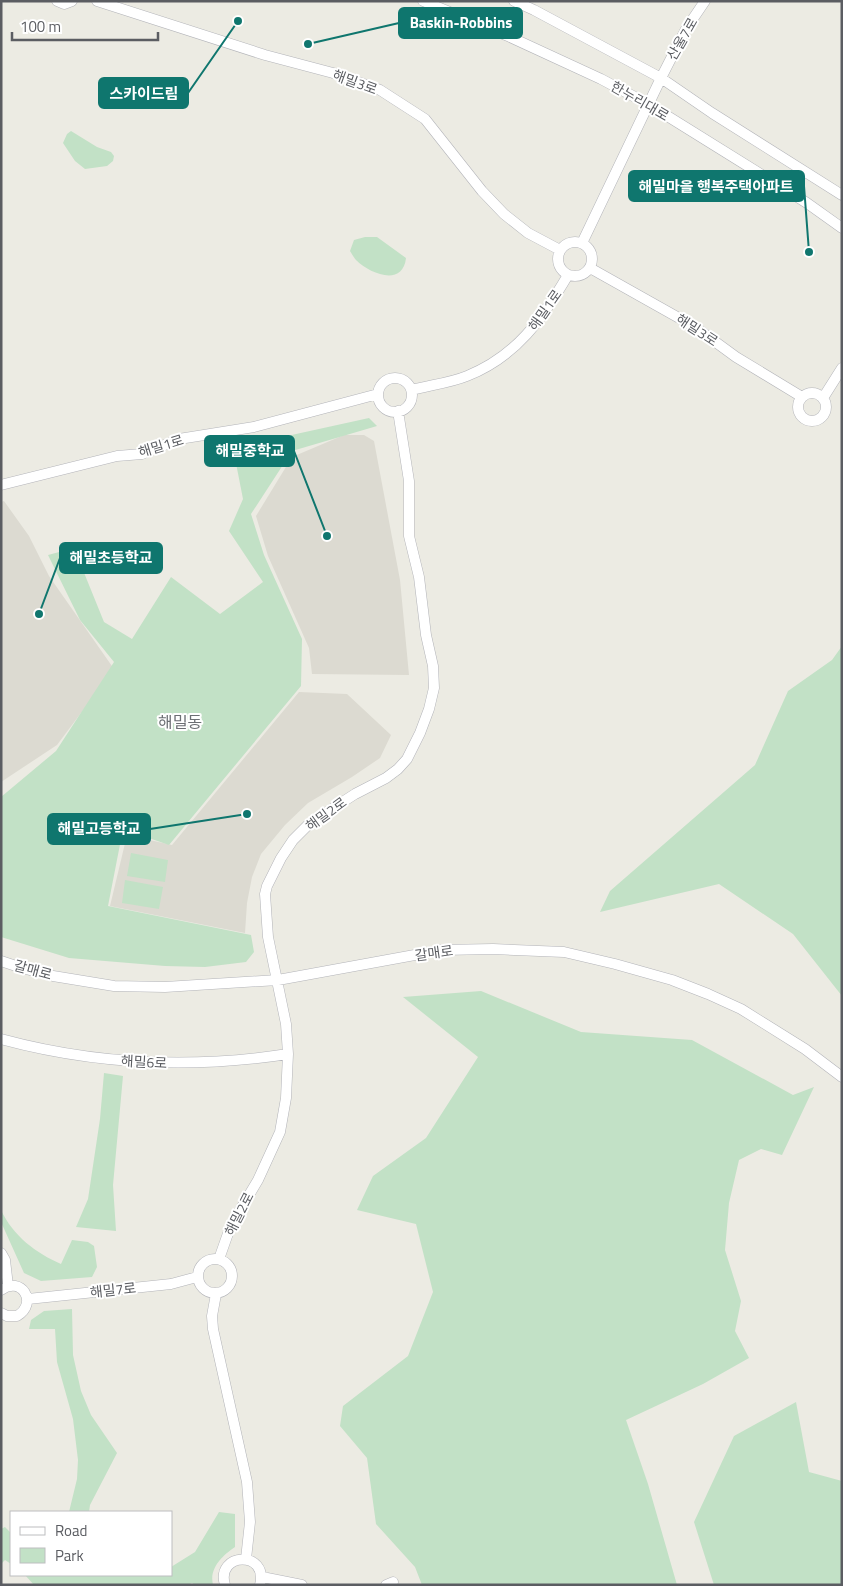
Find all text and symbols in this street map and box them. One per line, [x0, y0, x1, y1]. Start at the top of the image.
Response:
callout: Baskin-Robbins [399, 8, 522, 38]
scale bar [12, 10, 159, 42]
text: Baskin-Robbins [410, 11, 512, 34]
street label: 산울7로 [661, 13, 702, 64]
text: 100 m [20, 15, 61, 38]
street label: 해밀3로 [330, 64, 381, 99]
street label: 한누리대로 [607, 75, 673, 126]
callout: 스카이드림 [99, 78, 188, 108]
text: 스카이드림 [109, 82, 179, 105]
callout: 해밀마을 행복주택아파트 [629, 171, 804, 201]
text: 해밀마을 행복주택아파트 [638, 175, 794, 198]
street label: 해밀1로 [523, 285, 567, 335]
street label: 해밀3로 [672, 308, 723, 351]
street label: 해밀1로 [136, 429, 186, 462]
callout: 해밀중학교 [205, 436, 294, 466]
text: 해밀중학교 [215, 439, 285, 462]
callout: 해밀초등학교 [60, 543, 162, 573]
text: 해밀초등학교 [70, 546, 153, 569]
district label: 해밀동 [158, 710, 202, 734]
street label: 해밀2로 [301, 791, 351, 836]
callout: 해밀고등학교 [48, 814, 150, 844]
text: 해밀고등학교 [58, 817, 141, 840]
street label: 갈매로 [413, 939, 455, 966]
street label: 갈매로 [12, 954, 55, 985]
street label: 해밀6로 [120, 1050, 168, 1073]
street label: 해밀2로 [219, 1188, 259, 1239]
street label: 해밀7로 [89, 1277, 137, 1302]
legend [10, 1511, 172, 1576]
text: Road [55, 1519, 87, 1542]
text: Park [55, 1544, 84, 1567]

